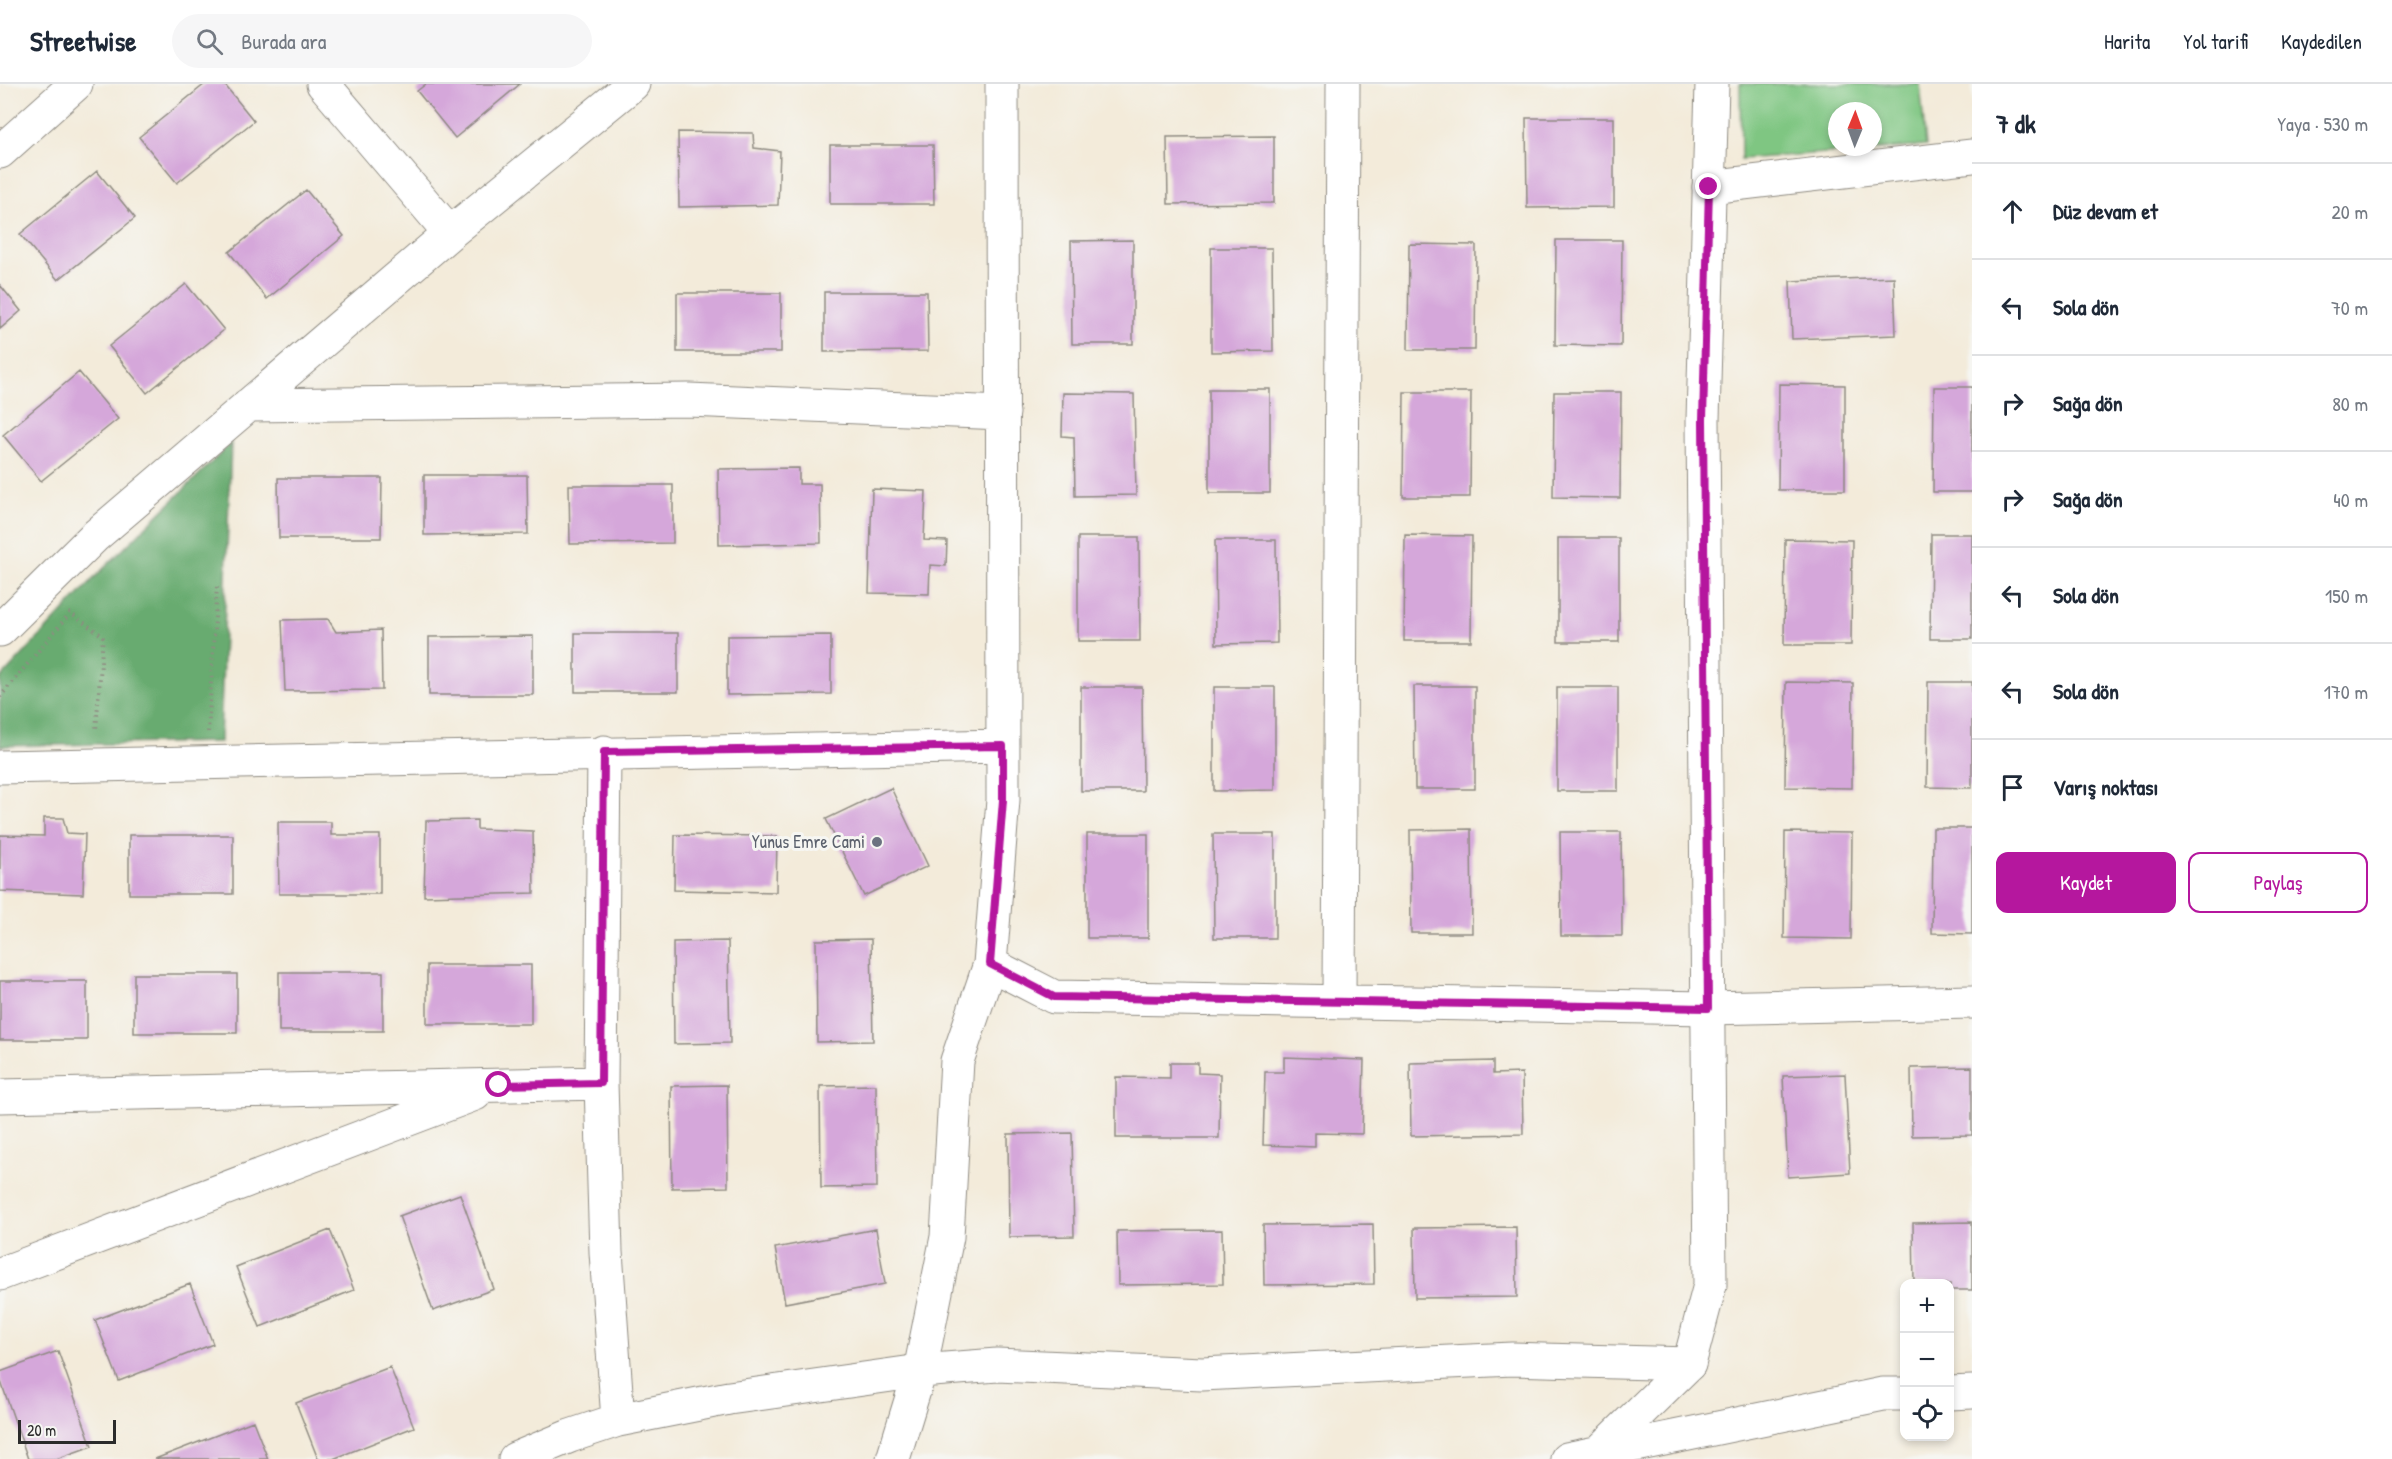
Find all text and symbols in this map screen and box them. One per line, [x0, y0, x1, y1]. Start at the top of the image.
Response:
search box [172, 14, 592, 68]
text: Streetwise [30, 22, 136, 60]
icon: search [193, 25, 226, 58]
text: Burada ara [241, 26, 326, 56]
text: Harita [2104, 27, 2150, 56]
text: Yol tarifi [2183, 27, 2248, 56]
text: Kaydedilen [2281, 27, 2362, 56]
north arrow [1828, 102, 1882, 156]
text: 7 dk [1996, 106, 2036, 141]
text: Yaya · 530 m [2277, 110, 2368, 137]
route end [1695, 173, 1721, 199]
icon: ahead [1996, 195, 2029, 228]
text: Düz devam et [2053, 196, 2158, 226]
text: 20 m [2331, 198, 2368, 225]
icon: left [1996, 291, 2029, 324]
text: Sola dön [2053, 292, 2119, 322]
text: 70 m [2331, 294, 2368, 321]
icon: right [1996, 387, 2029, 420]
text: Sağa dön [2053, 388, 2123, 418]
text: 80 m [2332, 390, 2368, 417]
icon: right [1996, 483, 2029, 516]
text: Sağa dön [2053, 484, 2123, 514]
text: 40 m [2333, 486, 2368, 513]
icon: left [1996, 579, 2029, 612]
text: Sola dön [2053, 580, 2119, 610]
text: 150 m [2325, 582, 2368, 609]
icon: left [1996, 675, 2029, 708]
text: Sola dön [2053, 676, 2119, 706]
text: 170 m [2324, 678, 2368, 705]
icon: arrive [1996, 771, 2029, 804]
text: Varış noktası [2053, 772, 2158, 802]
place label: Yunus Emre Cami [752, 829, 865, 854]
marker: Yunus Emre Cami [870, 835, 884, 849]
button: Kaydet [1996, 852, 2176, 913]
button: Paylaş [2188, 852, 2368, 913]
route start [485, 1071, 511, 1097]
map controls [1900, 1279, 1954, 1441]
button: + [1900, 1279, 1954, 1333]
button: − [1900, 1333, 1954, 1387]
button: locate [1900, 1387, 1954, 1441]
scale bar [18, 1417, 116, 1444]
text: 20 m [27, 1419, 56, 1441]

